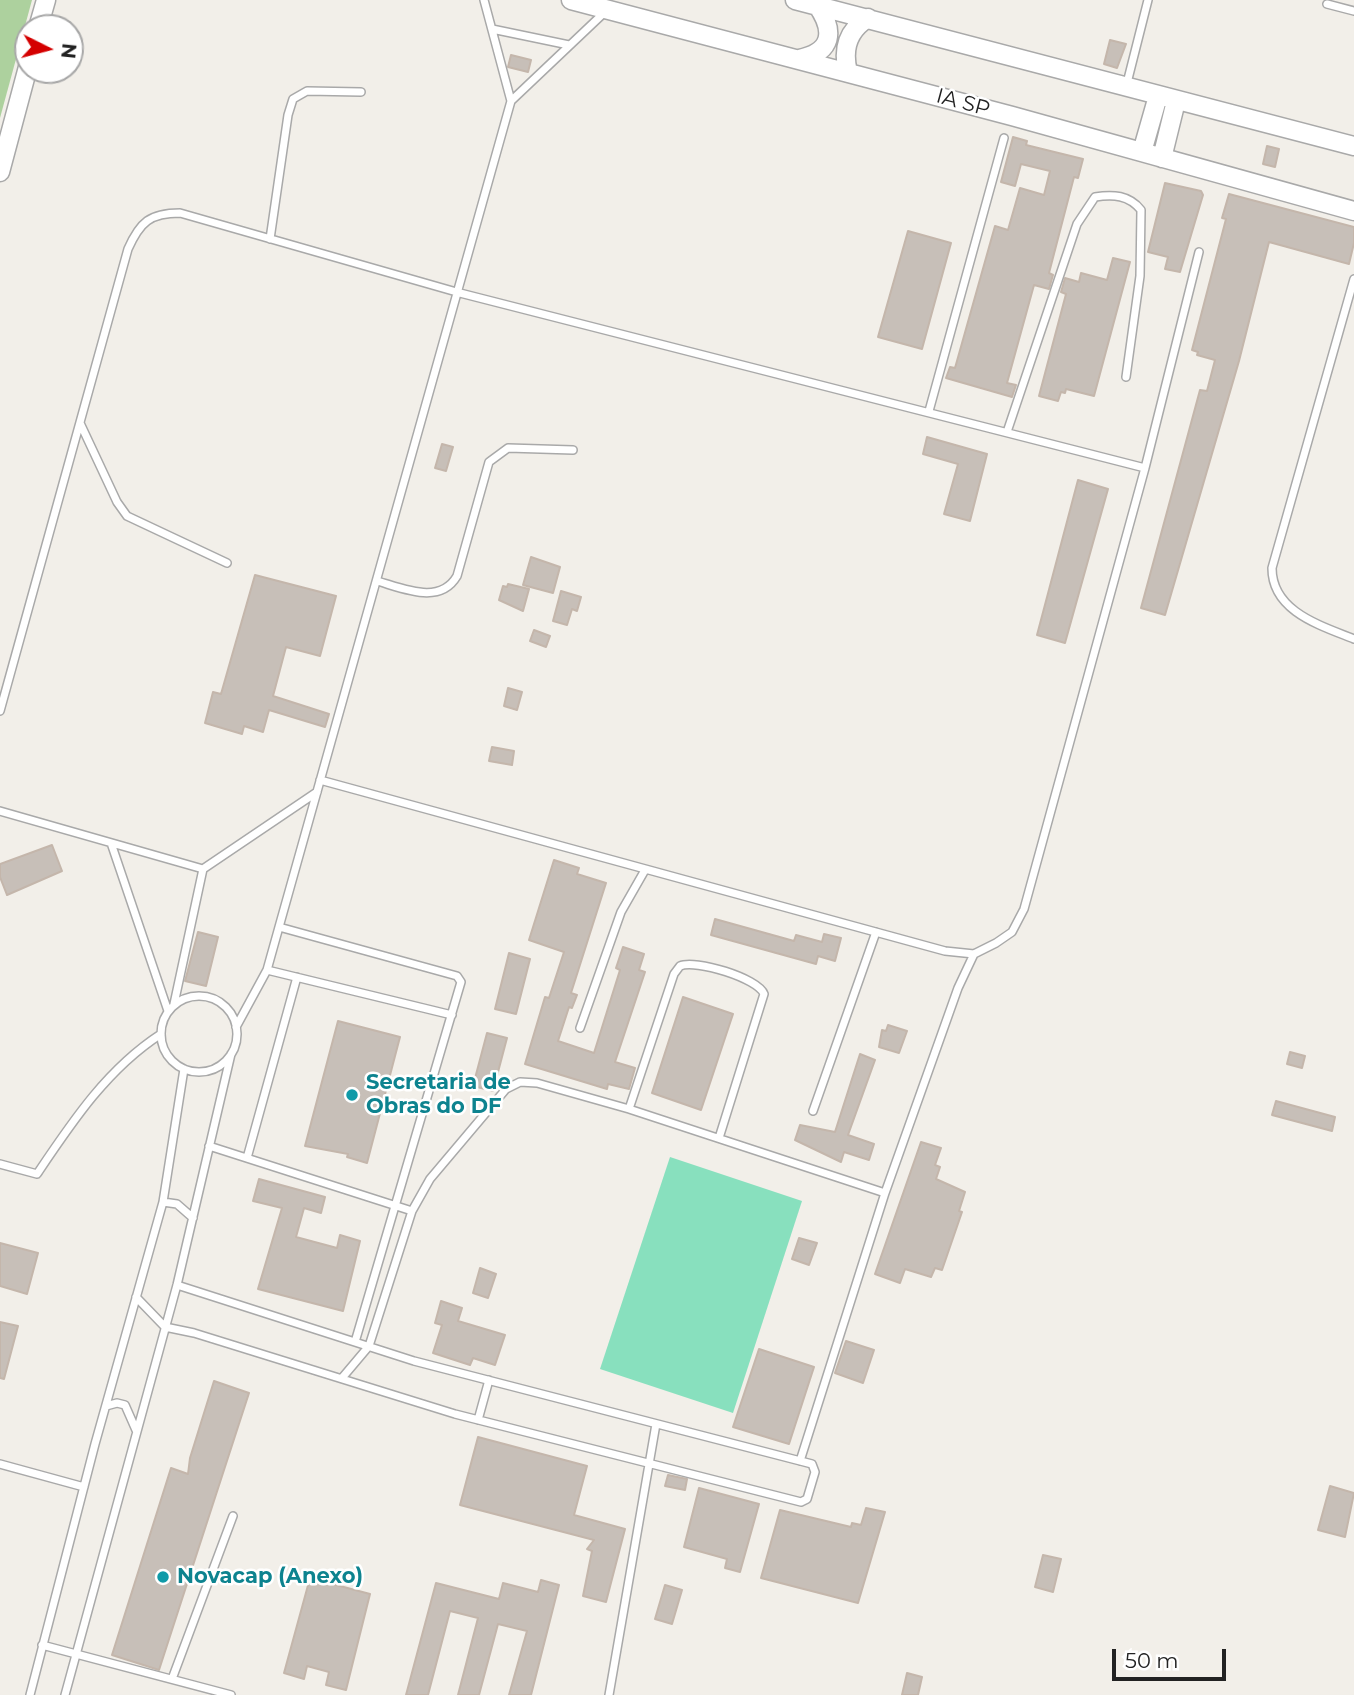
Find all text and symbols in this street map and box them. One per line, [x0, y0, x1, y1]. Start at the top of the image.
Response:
north arrow [14, 14, 84, 84]
text: N [56, 42, 81, 60]
street label: IA SP [933, 84, 993, 122]
place label: Secretaria de Obras do DF [366, 1070, 511, 1120]
marker: Secretaria de Obras do DF [344, 1087, 360, 1103]
place label: Novacap (Anexo) [177, 1564, 363, 1590]
marker: Novacap (Anexo) [155, 1569, 171, 1585]
scale bar [1116, 1636, 1230, 1680]
text: 50 m [1125, 1648, 1179, 1673]

